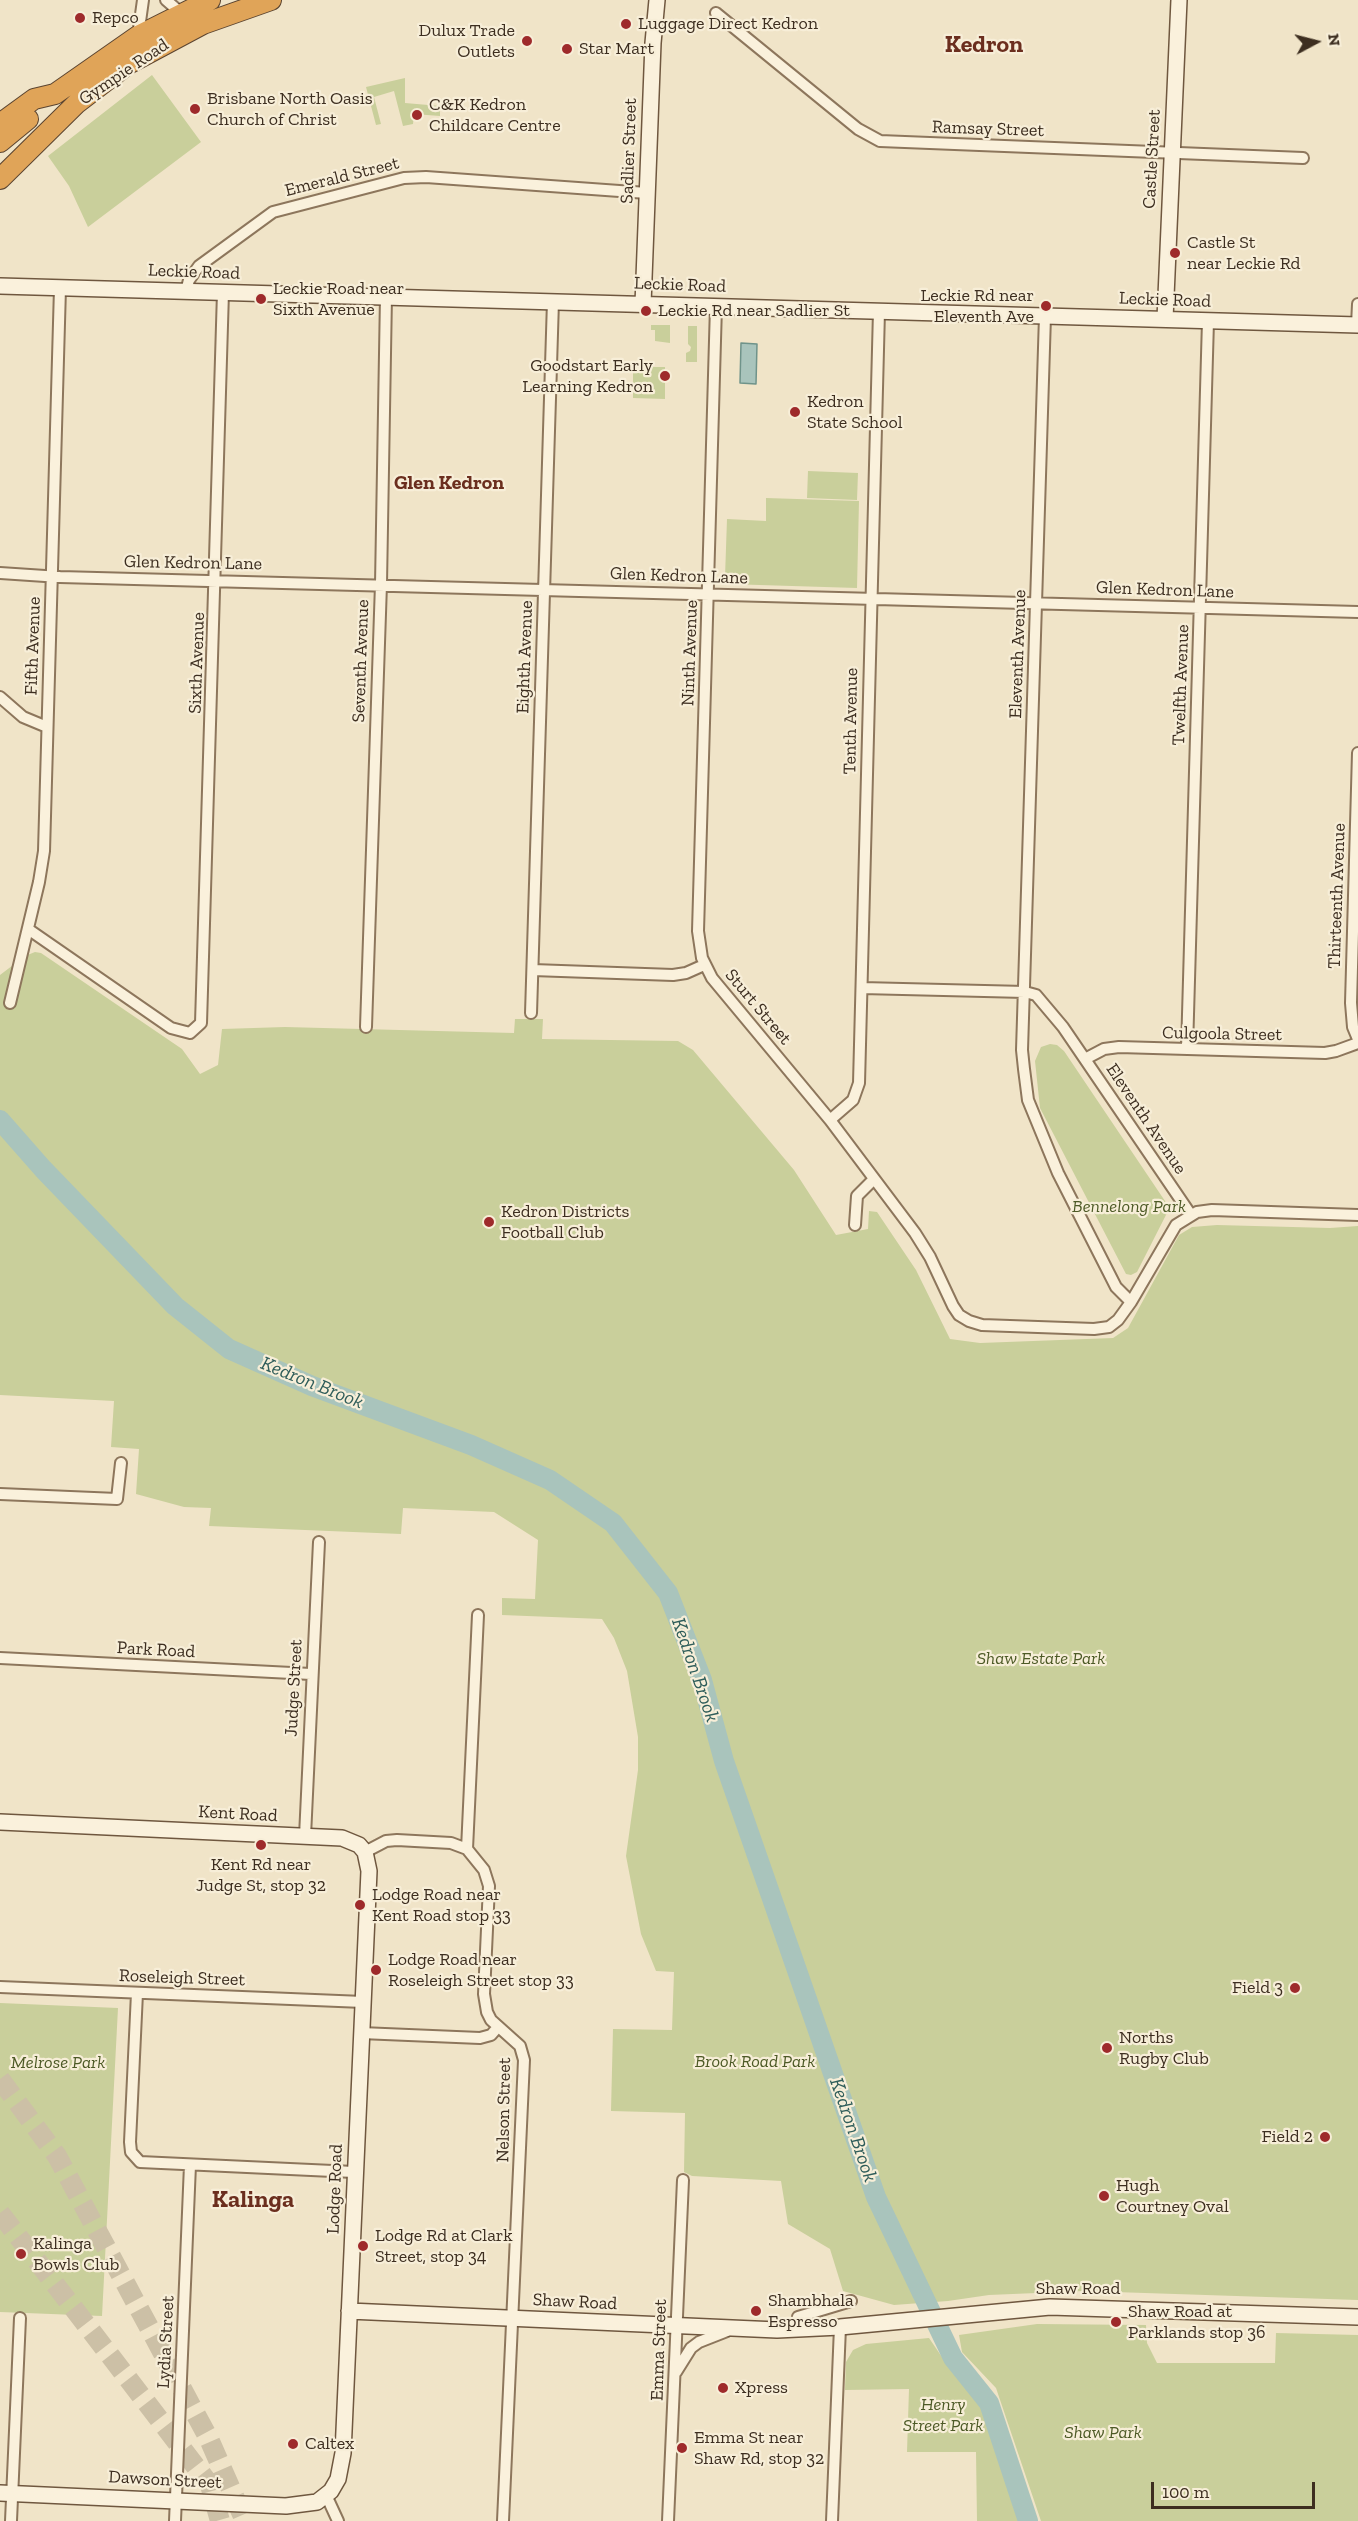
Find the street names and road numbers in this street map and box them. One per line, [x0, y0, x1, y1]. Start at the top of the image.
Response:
street label: Gympie Road [75, 34, 173, 110]
street label: Sadlier Street [616, 98, 642, 204]
street label: Castle Street [1139, 109, 1165, 209]
street label: Ramsay Street [932, 116, 1044, 142]
street label: Emerald Street [283, 152, 401, 202]
street label: Leckie Road [148, 260, 240, 284]
street label: Leckie Road [634, 273, 726, 297]
street label: Leckie Road [1119, 288, 1211, 312]
street label: Glen Kedron Lane [124, 551, 262, 575]
street label: Glen Kedron Lane [610, 563, 748, 589]
street label: Glen Kedron Lane [1096, 577, 1234, 603]
street label: Eleventh Avenue [1005, 589, 1031, 719]
street label: Fifth Avenue [20, 596, 46, 696]
street label: Seventh Avenue [348, 599, 374, 723]
street label: Eighth Avenue [512, 600, 538, 714]
street label: Ninth Avenue [677, 600, 703, 706]
street label: Sixth Avenue [184, 612, 210, 714]
street label: Twelfth Avenue [1168, 624, 1194, 746]
street label: Tenth Avenue [839, 667, 863, 775]
street label: Thirteenth Avenue [1324, 823, 1350, 969]
street label: Sturt Street [720, 965, 796, 1049]
street label: Culgoola Street [1162, 1022, 1282, 1046]
street label: Eleventh Avenue [1101, 1059, 1191, 1179]
street label: Park Road [116, 1637, 196, 1663]
street label: Judge Street [281, 1639, 307, 1737]
street label: Kent Road [198, 1801, 278, 1827]
street label: Roseleigh Street [119, 1965, 245, 1991]
street label: Nelson Street [492, 2057, 516, 2163]
street label: Lodge Road [323, 2144, 347, 2234]
street label: Shaw Road [1036, 2278, 1120, 2300]
street label: Shaw Road [532, 2289, 618, 2315]
street label: Lydia Street [153, 2295, 179, 2389]
street label: Emma Street [646, 2299, 672, 2401]
street label: Dawson Street [108, 2466, 222, 2494]

